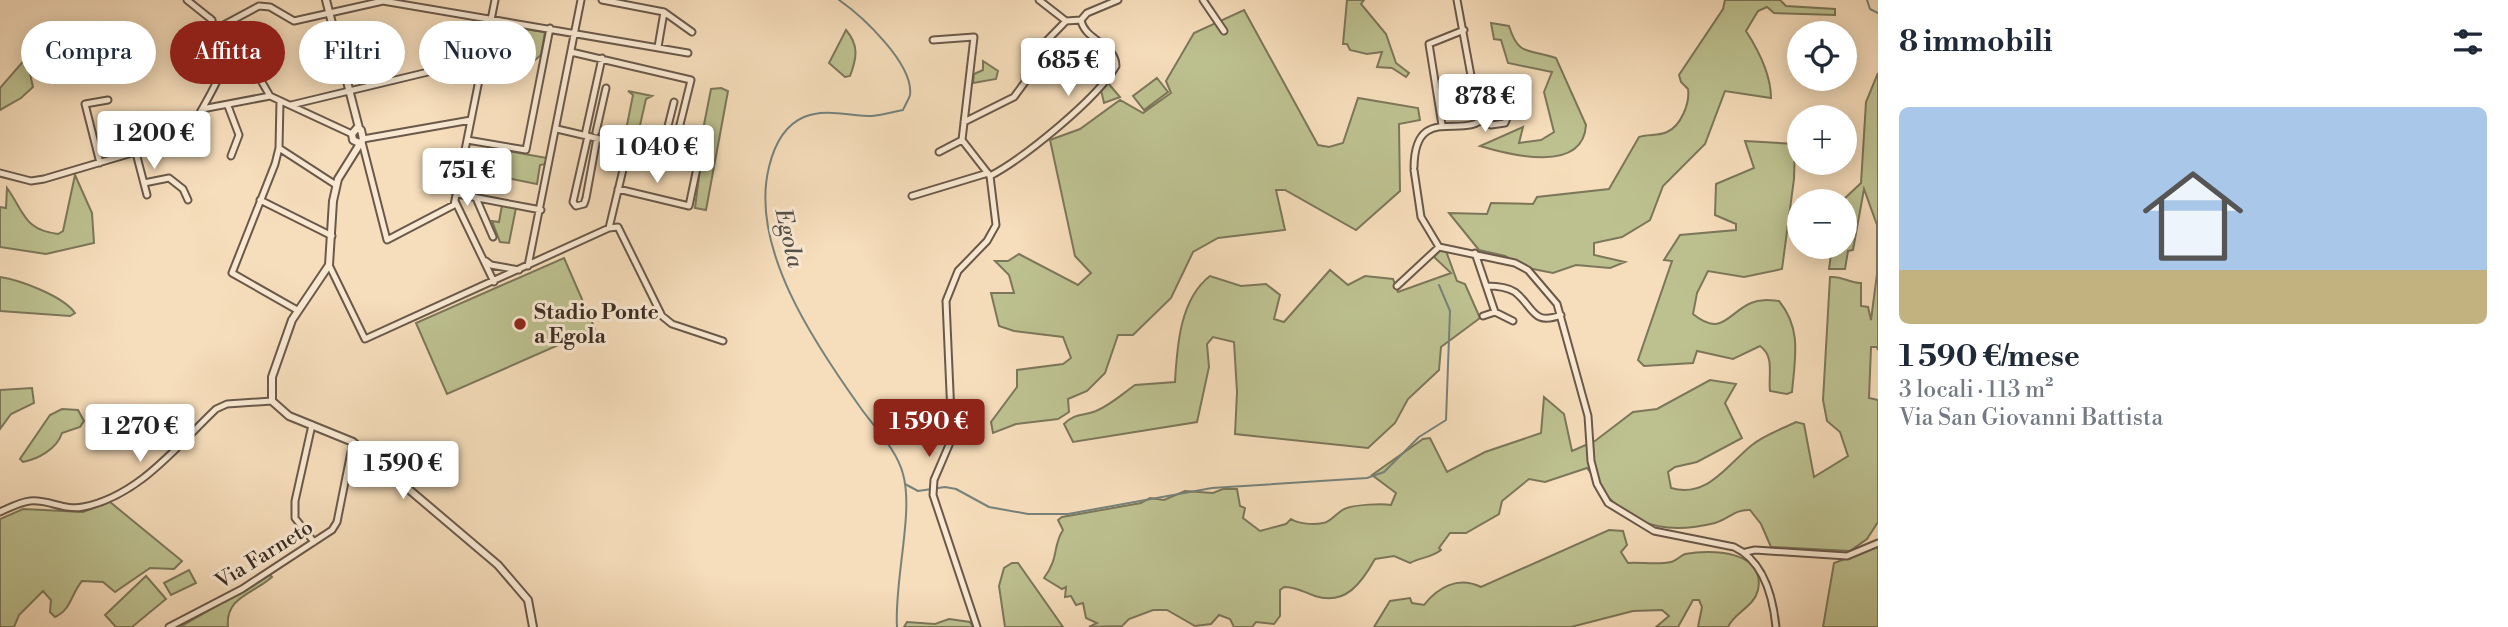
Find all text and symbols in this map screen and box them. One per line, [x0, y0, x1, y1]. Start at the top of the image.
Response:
chip: Compra [21, 21, 156, 84]
chip: Affitta [170, 21, 285, 84]
chip: Filtri [299, 21, 405, 84]
chip: Nuovo [419, 21, 536, 84]
map controls [1787, 21, 1857, 259]
button: locate [1787, 21, 1857, 91]
text: 8 immobili [1899, 23, 2053, 61]
icon: filters [2449, 23, 2487, 61]
pin: 685 € [1019, 38, 1117, 98]
text: 685 € [1037, 47, 1099, 75]
pin: 878 € [1436, 74, 1534, 134]
text: 878 € [1455, 83, 1515, 111]
button: + [1787, 105, 1857, 175]
pin: 1 200 € [89, 111, 219, 171]
text: 1 200 € [113, 120, 195, 148]
pin: 1 040 € [592, 125, 722, 185]
text: 1 040 € [616, 134, 698, 162]
pin: 751 € [418, 148, 516, 208]
icon: home [2130, 153, 2256, 279]
text: 751 € [439, 157, 495, 185]
button: − [1787, 189, 1857, 259]
water label: Egola [768, 205, 809, 271]
place label: Stadio Ponte a Egola [534, 300, 659, 350]
marker: Stadio Ponte a Egola [512, 316, 528, 332]
text: 1 590 €/mese [1899, 338, 2080, 376]
text: 3 locali · 113 m² [1899, 376, 2053, 404]
pin: 1 590 € [864, 400, 994, 459]
text: Via San Giovanni Battista [1899, 404, 2163, 432]
pin: 1 270 € [75, 405, 205, 464]
text: 1 590 € [890, 408, 968, 436]
text: 1 270 € [101, 413, 179, 441]
pin: 1 590 € [338, 442, 468, 501]
text: 1 590 € [364, 450, 442, 478]
street label: Via Farneto [210, 515, 318, 596]

